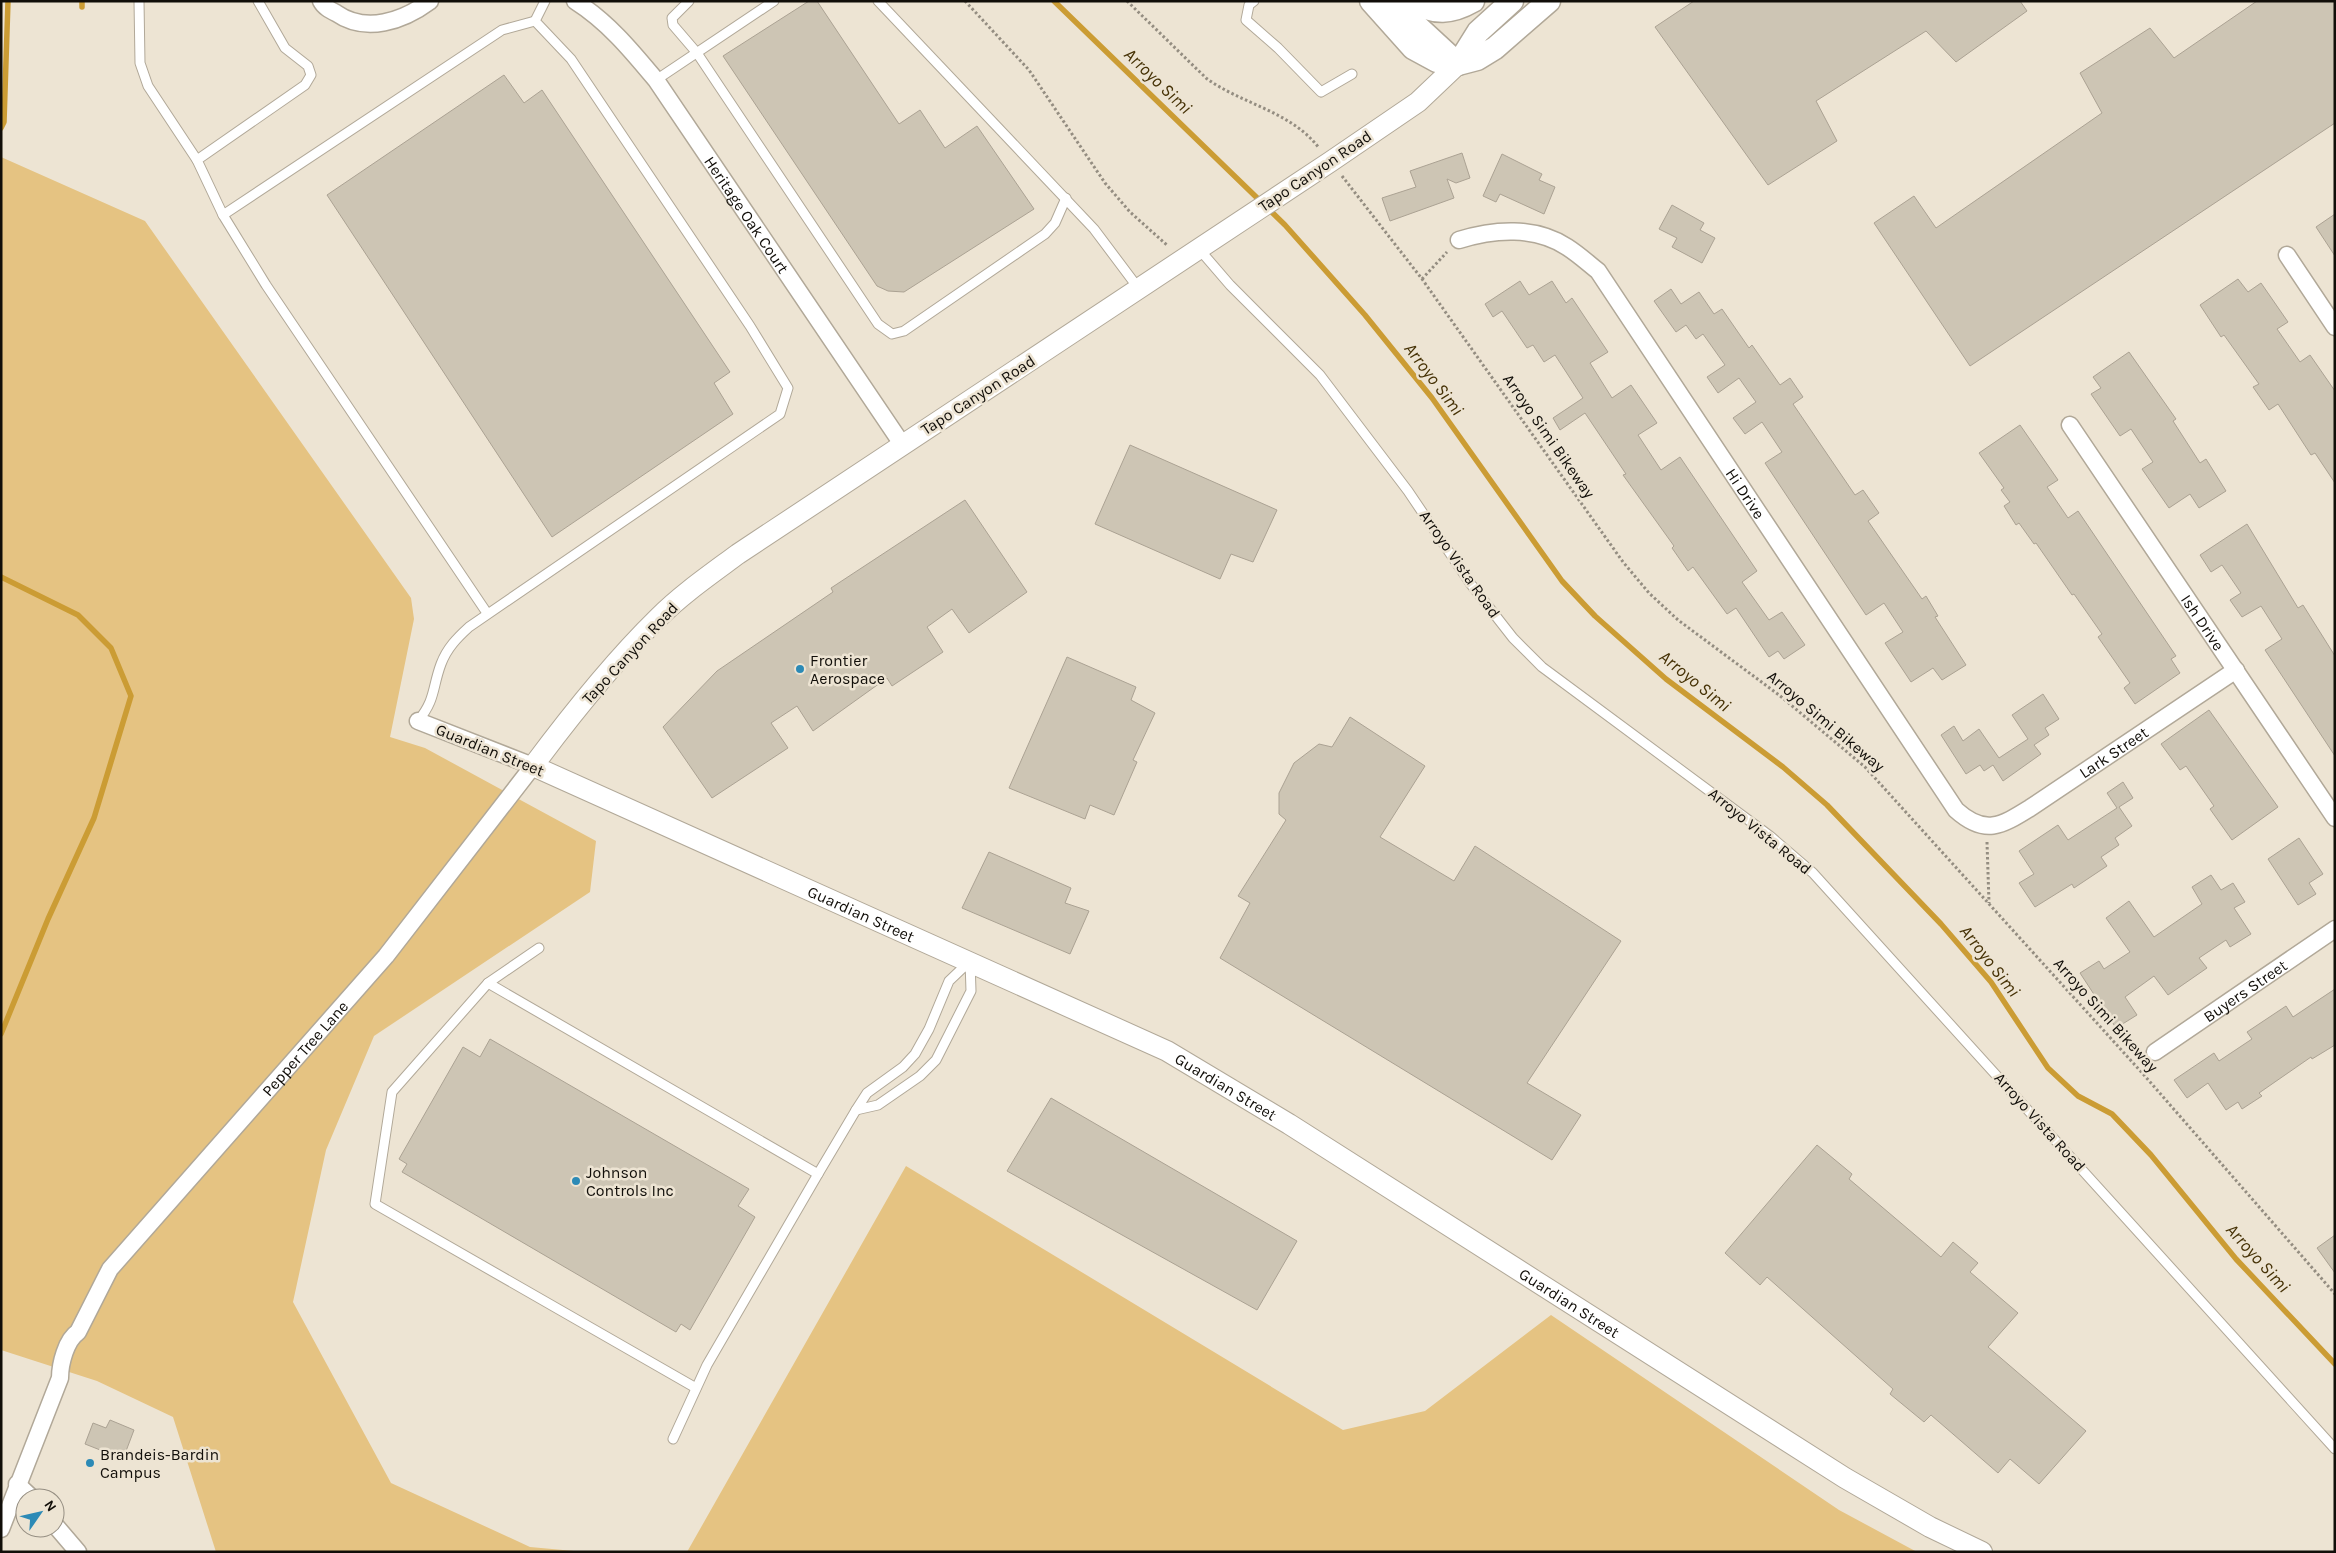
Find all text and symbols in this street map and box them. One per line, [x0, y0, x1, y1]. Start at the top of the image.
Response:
water label: Arroyo Simi [1120, 43, 1197, 119]
street label: Tapo Canyon Road [1255, 126, 1375, 216]
street label: Heritage Oak Court [701, 152, 793, 277]
water label: Arroyo Simi [1399, 338, 1469, 420]
street label: Tapo Canyon Road [917, 351, 1039, 439]
street label: Arroyo Simi Bikeway [1499, 370, 1599, 502]
street label: Hi Drive [1722, 465, 1769, 522]
street label: Arroyo Vista Road [1416, 506, 1504, 622]
street label: Ish Drive [2177, 591, 2229, 654]
street label: Tapo Canyon Road [578, 598, 682, 708]
water label: Arroyo Simi [1655, 645, 1735, 717]
place label: Frontier Aerospace [810, 651, 885, 688]
marker: Frontier Aerospace [794, 663, 806, 675]
street label: Arroyo Simi Bikeway [1763, 666, 1889, 776]
street label: Guardian Street [433, 720, 547, 780]
street label: Lark Street [2075, 722, 2151, 782]
street label: Arroyo Vista Road [1705, 784, 1815, 878]
street label: Guardian Street [805, 881, 918, 946]
water label: Arroyo Simi [1955, 920, 2025, 1002]
street label: Arroyo Simi Bikeway [2050, 954, 2163, 1076]
street label: Buyers Street [2199, 955, 2291, 1026]
street label: Pepper Tree Lane [258, 997, 352, 1100]
street label: Guardian Street [1172, 1049, 1280, 1124]
street label: Arroyo Vista Road [1990, 1068, 2090, 1176]
place label: Johnson Controls Inc [586, 1163, 674, 1200]
marker: Johnson Controls Inc [570, 1175, 582, 1187]
water label: Arroyo Simi [2221, 1219, 2295, 1297]
street label: Guardian Street [1516, 1264, 1623, 1342]
place label: Brandeis-Bardin Campus [100, 1445, 219, 1482]
marker: Brandeis-Bardin Campus [84, 1457, 96, 1469]
north arrow [15, 1488, 65, 1538]
text: N [41, 1497, 60, 1515]

